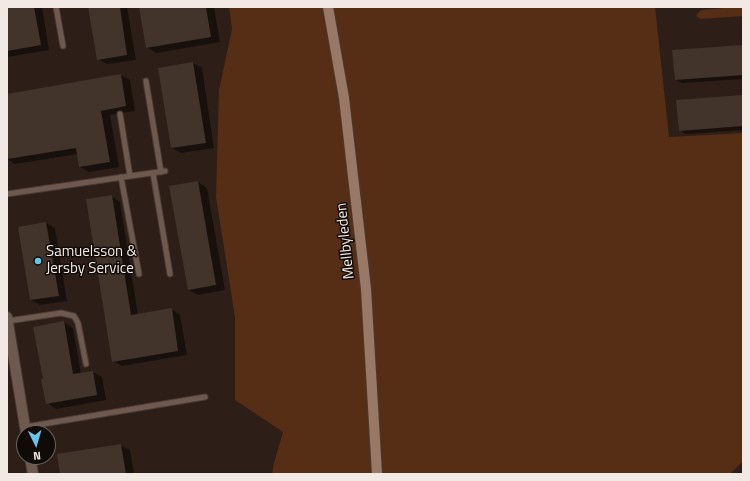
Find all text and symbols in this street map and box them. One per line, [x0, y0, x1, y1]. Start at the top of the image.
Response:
street label: Mellbyleden [333, 202, 359, 280]
place label: Samuelsson & Jersby Service [46, 243, 137, 278]
marker: Samuelsson & Jersby Service [33, 256, 43, 266]
north arrow [16, 425, 56, 465]
text: N [32, 448, 41, 464]

